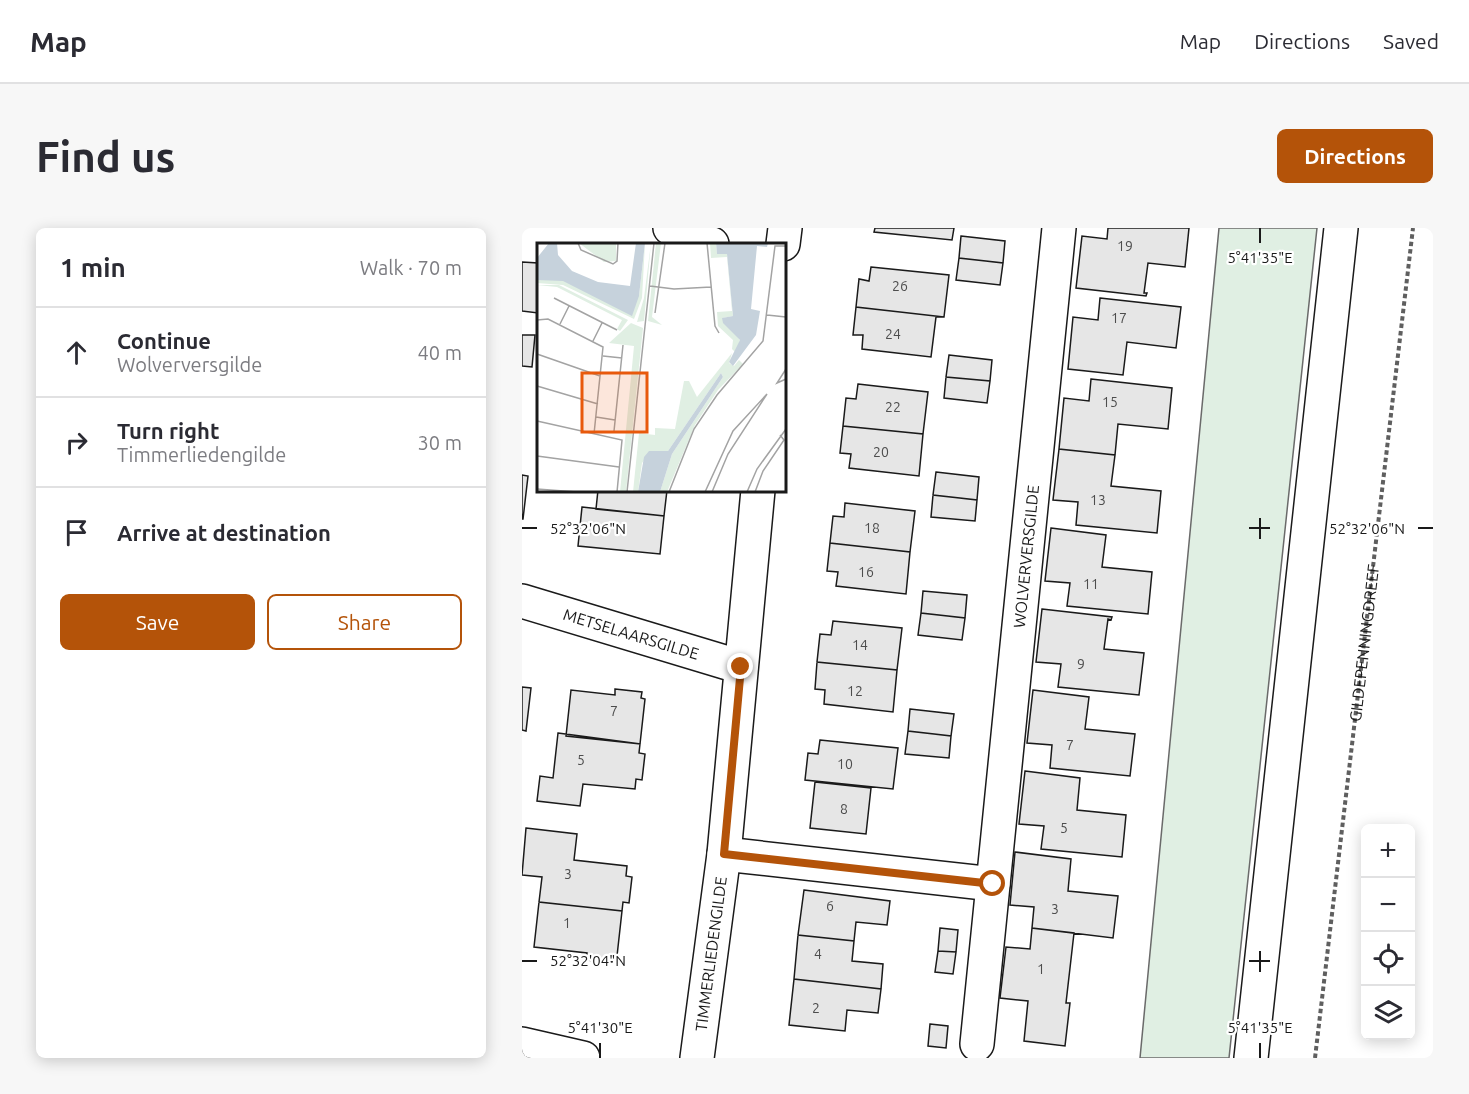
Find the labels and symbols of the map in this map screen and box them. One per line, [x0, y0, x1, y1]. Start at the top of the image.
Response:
house number: 19 [1117, 238, 1133, 254]
inset map [537, 243, 786, 492]
text: 5°41'35"E [1227, 249, 1293, 266]
house number: 26 [892, 278, 908, 294]
house number: 17 [1111, 310, 1127, 326]
house number: 24 [885, 326, 901, 342]
house number: 15 [1102, 394, 1118, 410]
house number: 22 [885, 399, 901, 415]
house number: 20 [873, 444, 889, 460]
street label: WOLVERVERSGILDE [1010, 484, 1042, 629]
house number: 13 [1090, 492, 1106, 508]
text: 52°32'06"N [550, 520, 626, 537]
house number: 18 [864, 520, 880, 536]
text: 52°32'06"N [1329, 520, 1405, 537]
street label: GILDEPENNINGDREEF [1346, 563, 1382, 723]
house number: 16 [858, 564, 874, 580]
house number: 11 [1083, 576, 1099, 592]
street label: METSELAARSGILDE [561, 605, 701, 663]
house number: 14 [852, 637, 868, 653]
route end [727, 653, 753, 679]
house number: 9 [1077, 656, 1085, 672]
house number: 12 [847, 683, 863, 699]
house number: 7 [610, 703, 618, 719]
house number: 7 [1066, 737, 1074, 753]
house number: 5 [577, 752, 585, 768]
house number: 10 [837, 756, 853, 772]
house number: 8 [840, 801, 848, 817]
house number: 5 [1060, 820, 1068, 836]
house number: 3 [564, 866, 572, 882]
route start [979, 870, 1005, 896]
street label: TIMMERLIEDENGILDE [692, 875, 730, 1032]
house number: 6 [826, 898, 834, 914]
house number: 3 [1051, 901, 1059, 917]
house number: 1 [563, 915, 571, 931]
house number: 4 [814, 946, 822, 962]
text: 52°32'04"N [550, 952, 626, 969]
house number: 1 [1037, 961, 1045, 977]
house number: 2 [812, 1000, 820, 1016]
text: 5°41'30"E [567, 1019, 633, 1036]
text: 5°41'35"E [1227, 1019, 1293, 1036]

